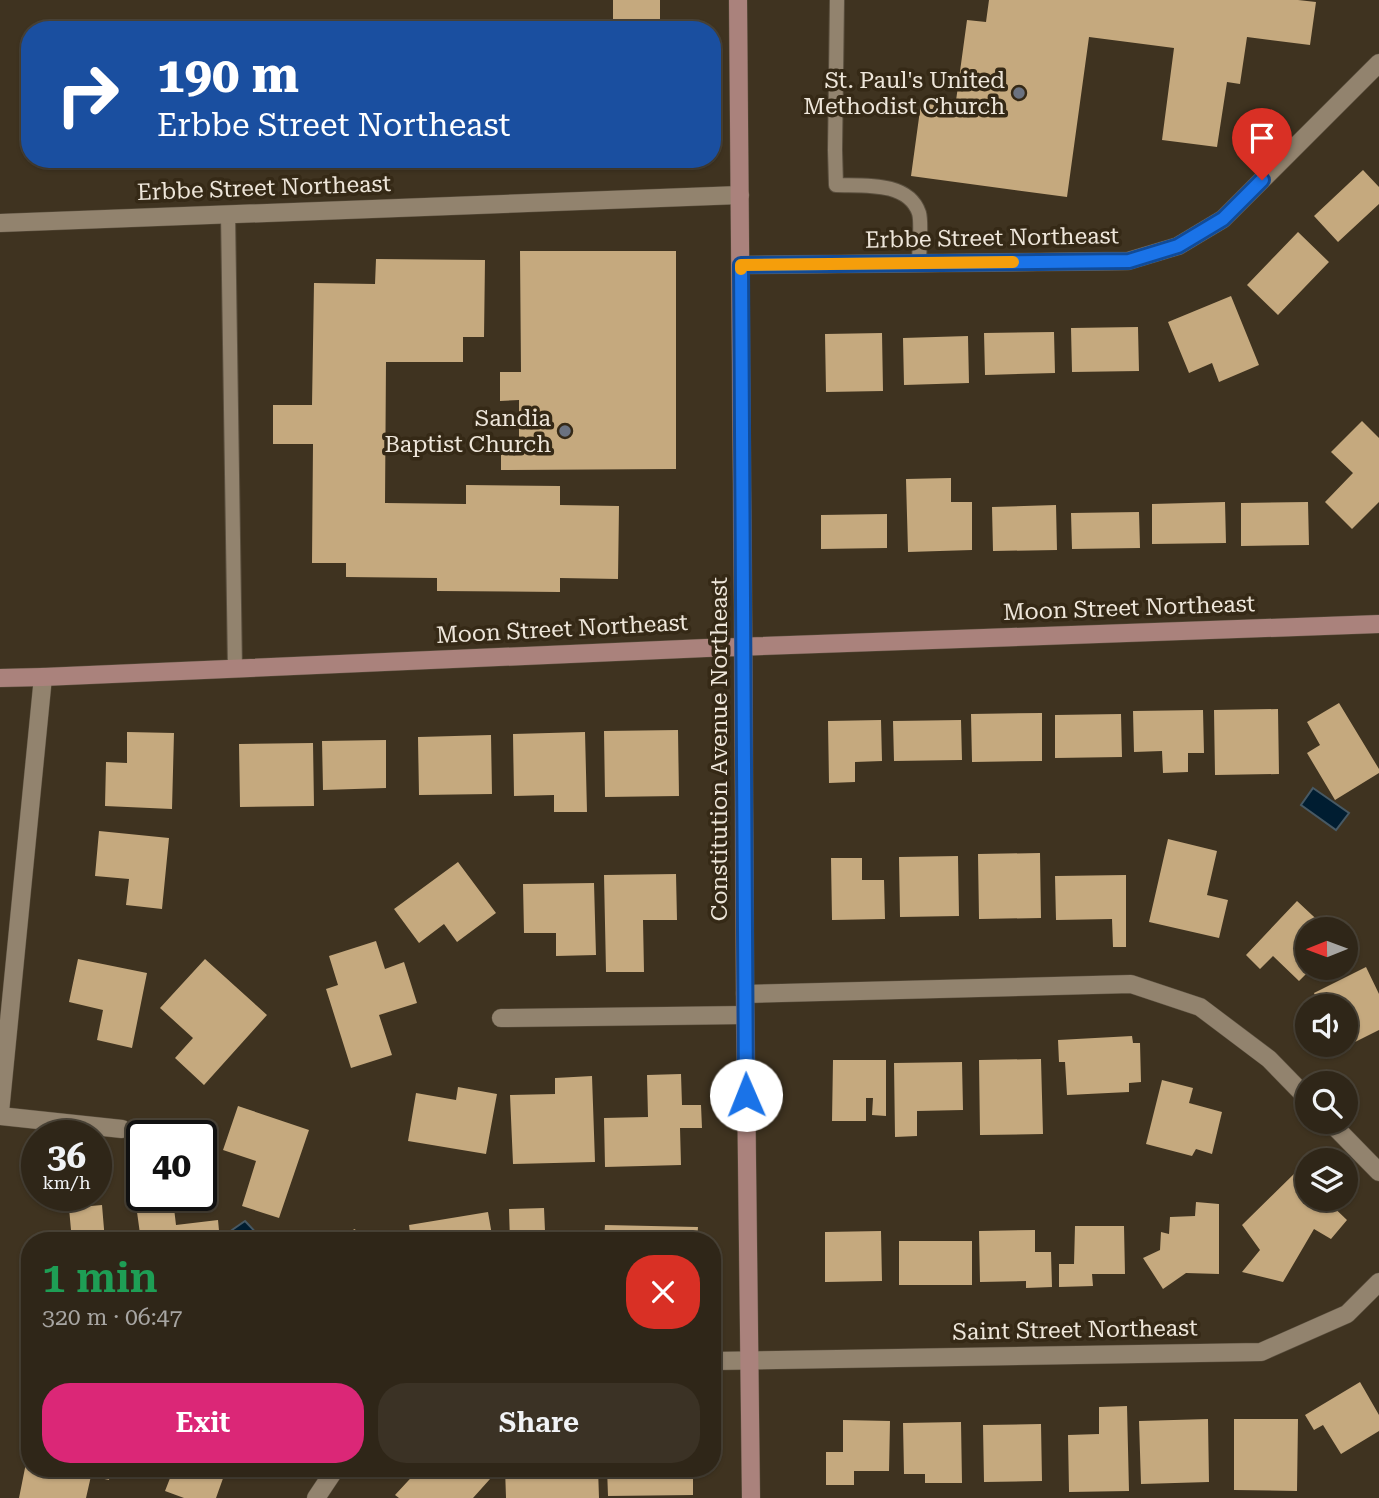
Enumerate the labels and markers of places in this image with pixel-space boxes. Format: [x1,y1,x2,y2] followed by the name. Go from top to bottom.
[803,67,1005,120] place label: St. Paul's United Methodist Church
[1011,85,1027,101] marker: St. Paul's United Methodist Church
[1232,108,1292,180] pin
[384,405,552,458] place label: Sandia Baptist Church
[557,423,573,439] marker: Sandia Baptist Church

